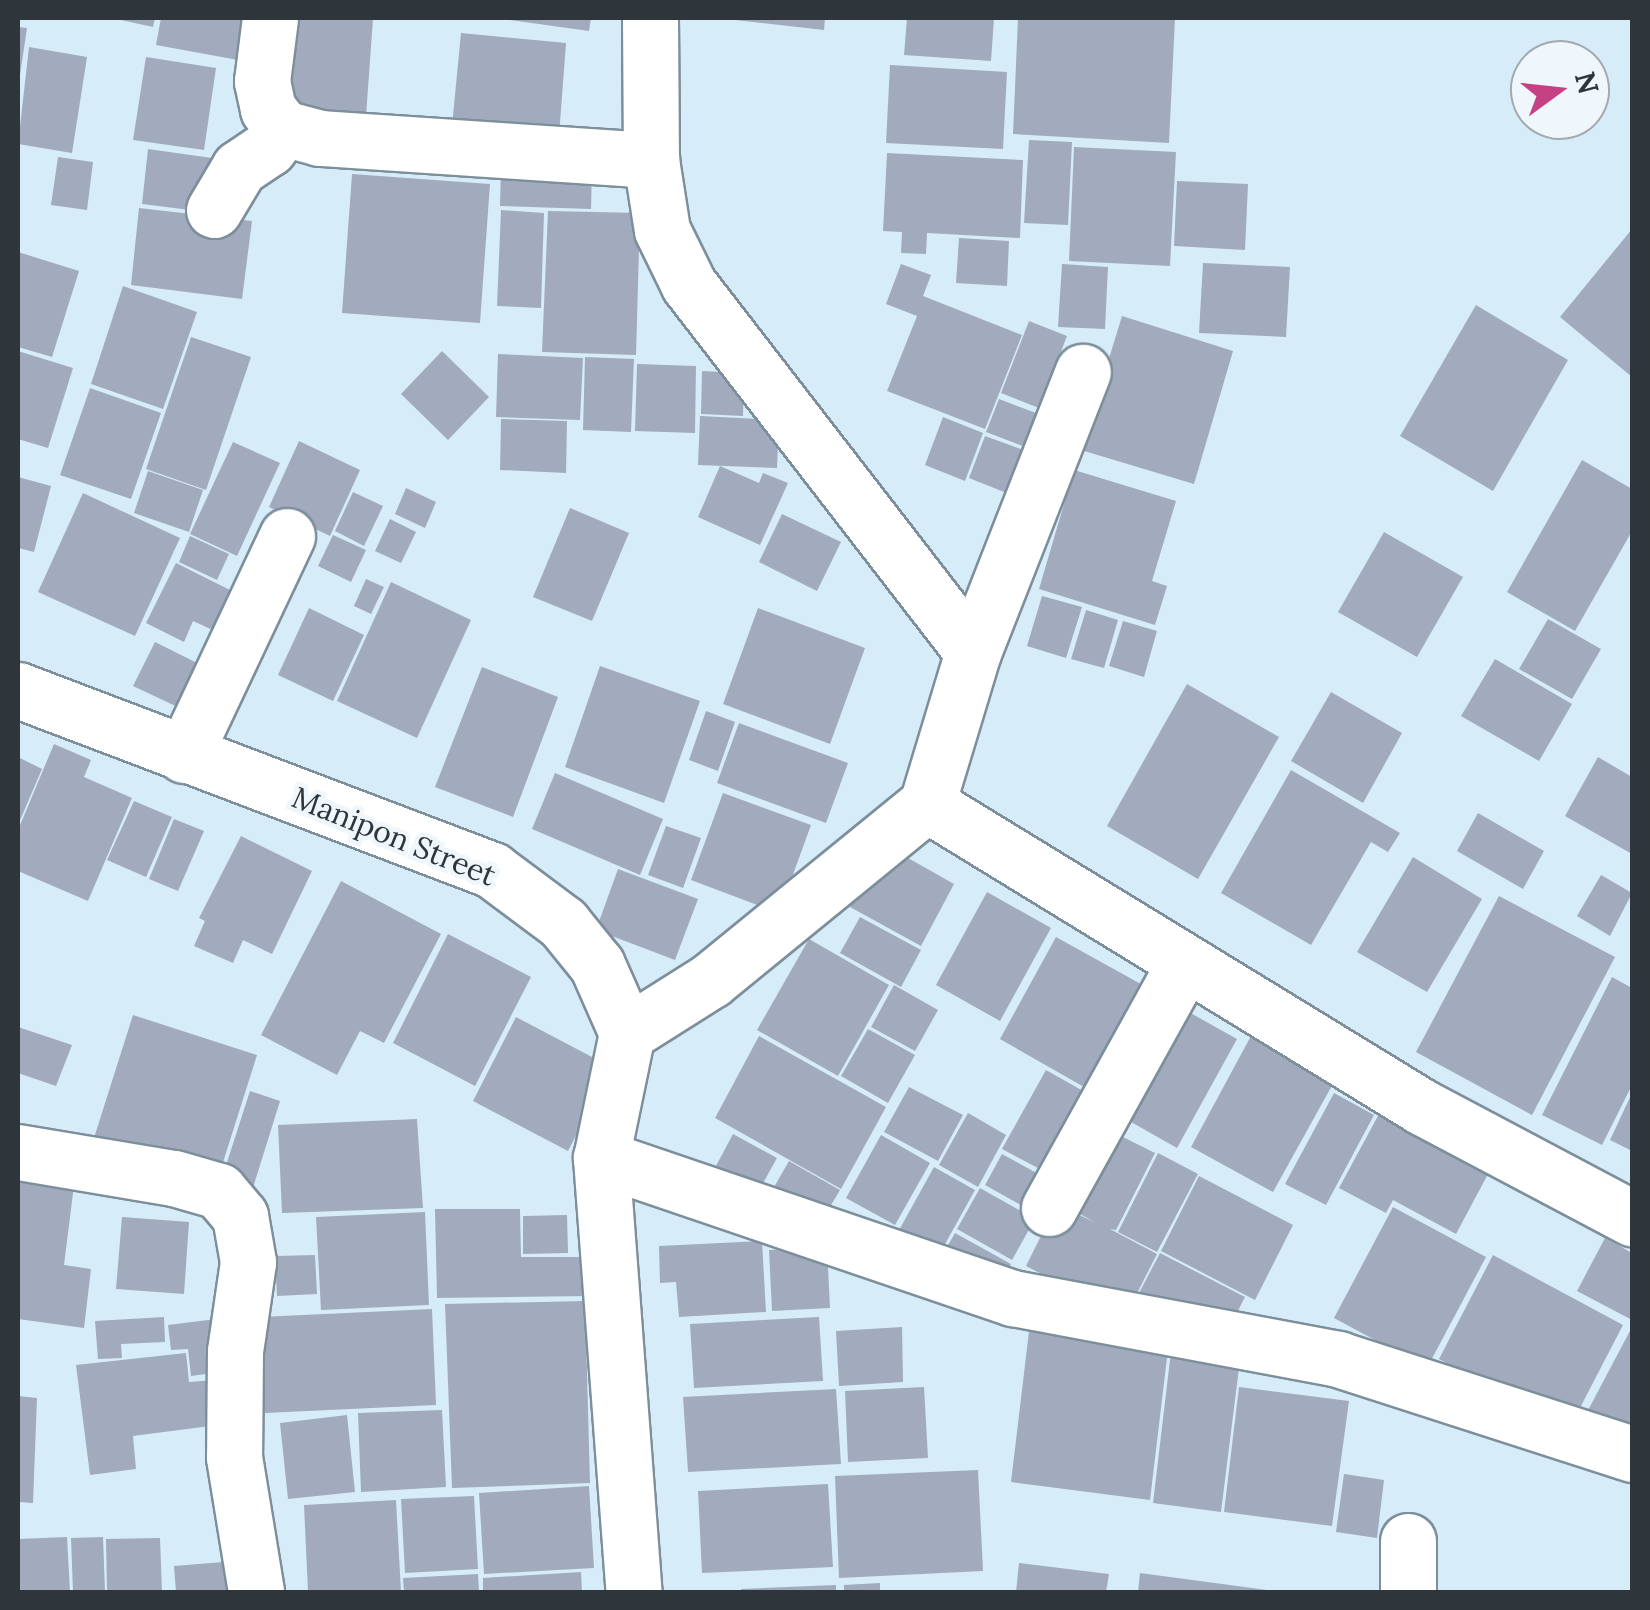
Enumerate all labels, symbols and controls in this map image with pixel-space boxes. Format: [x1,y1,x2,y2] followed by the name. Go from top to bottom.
[1510,40,1610,140] north arrow
[1567,68,1607,98] text: N
[287,779,501,893] street label: Manipon Street

